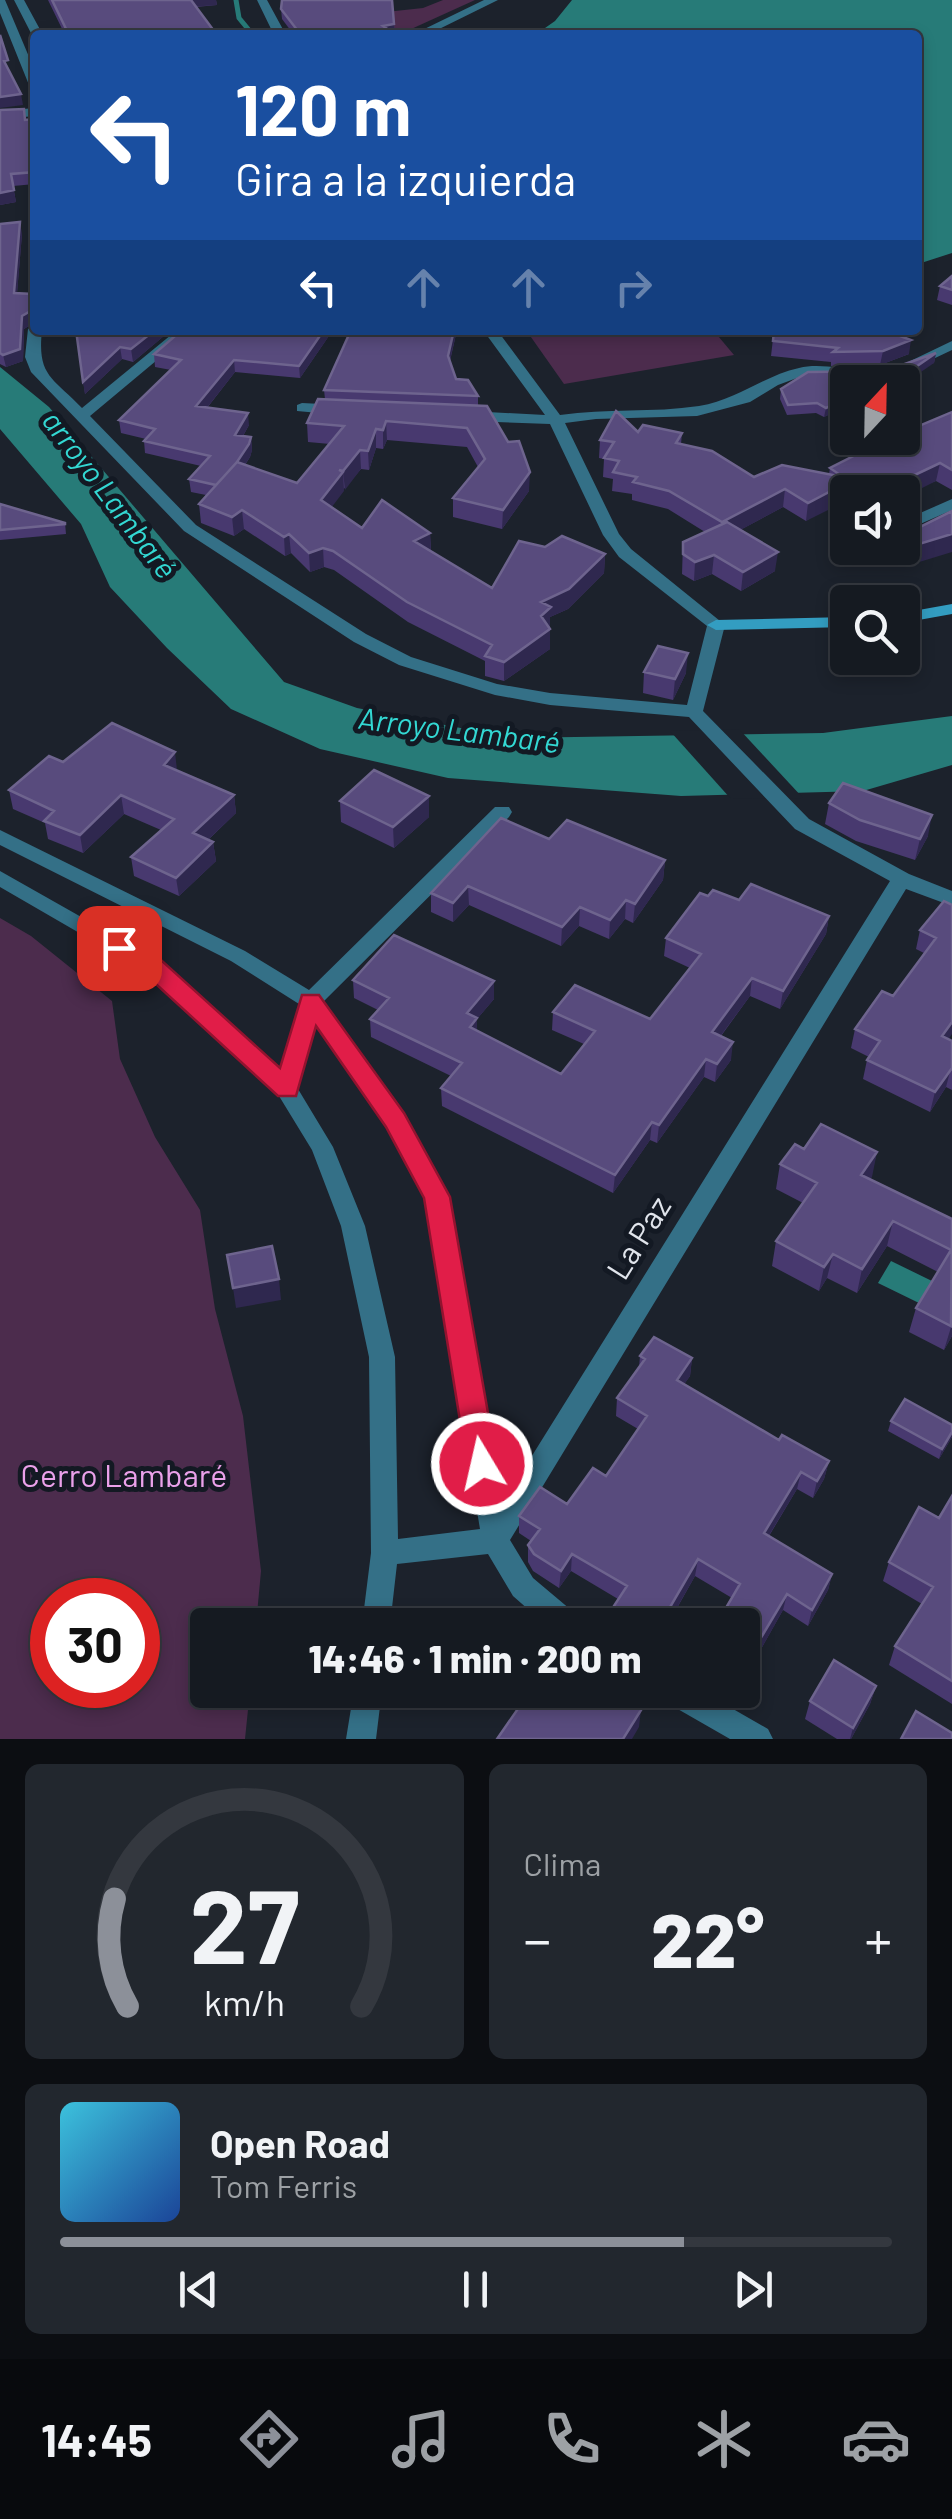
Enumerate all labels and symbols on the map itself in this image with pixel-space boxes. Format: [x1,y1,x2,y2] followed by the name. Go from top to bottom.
[830,365,920,455] north arrow
[36,403,185,585] water label: arroyo Lambaré
[356,699,562,759] water label: Arroyo Lambaré
[77,906,162,991] pin
[597,1189,677,1285] street label: La Paz
[430,1412,534,1516] position arrow
[21,1455,227,1493] park label: Cerro Lambaré
[30,1578,160,1708] speed limit sign: 30

